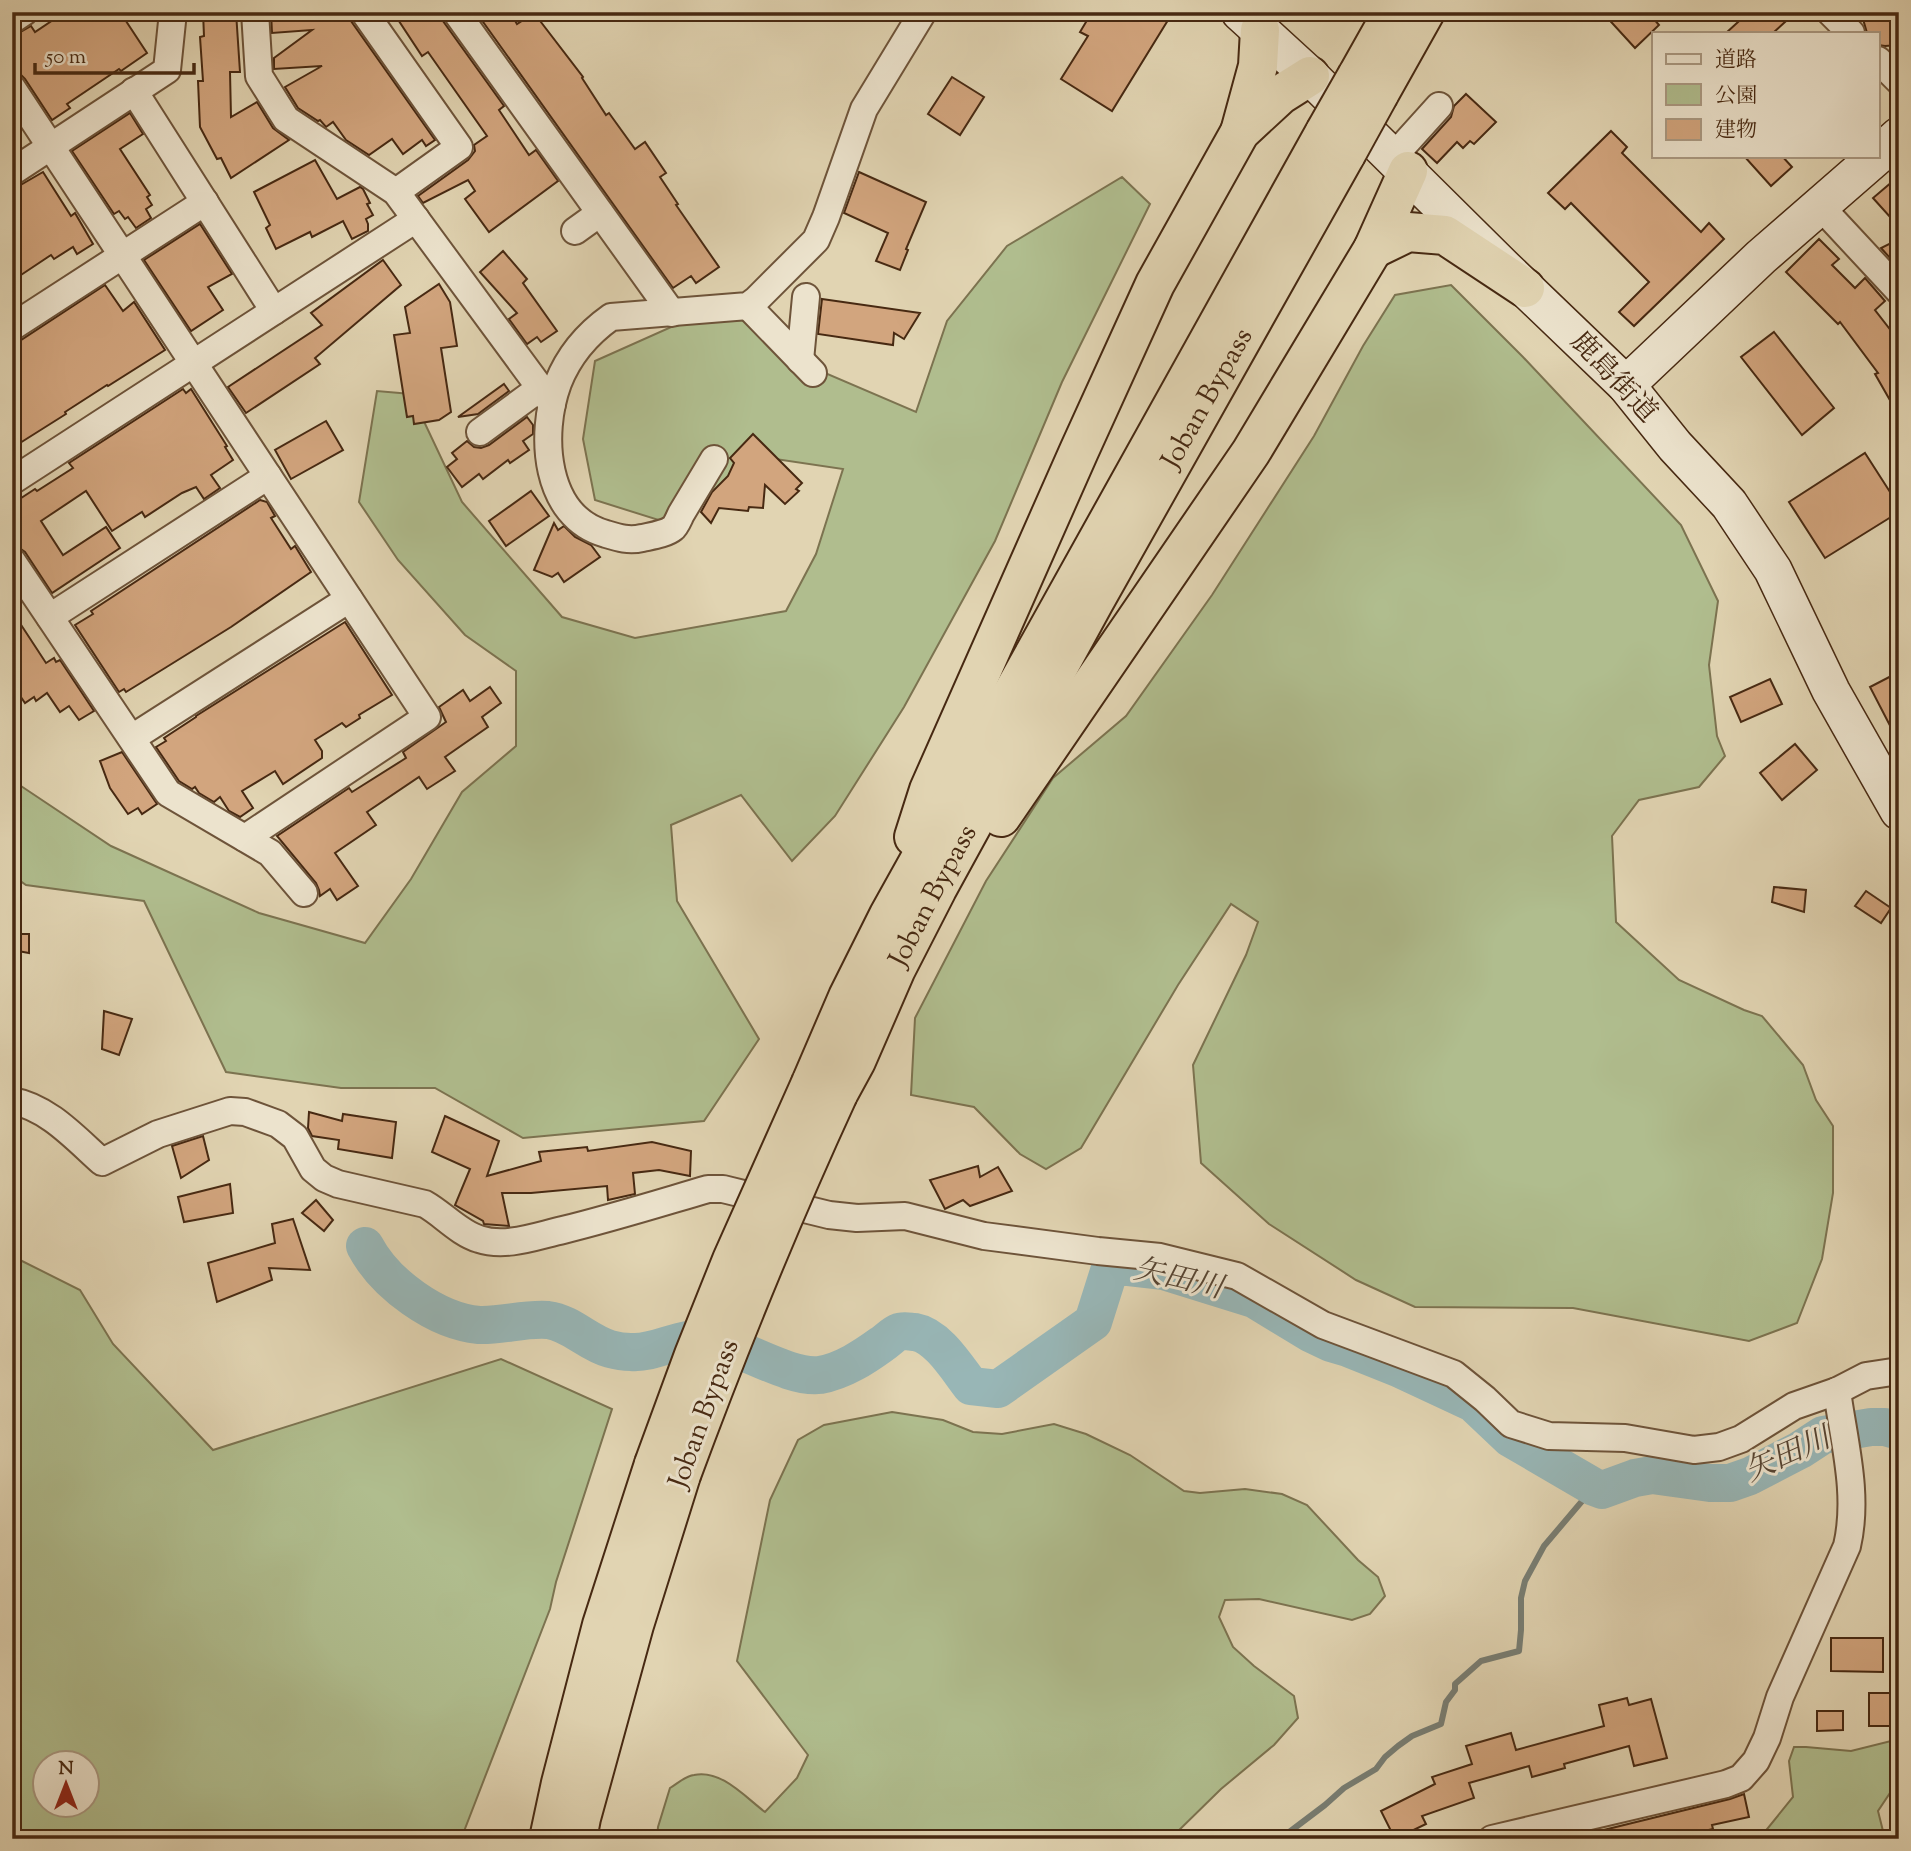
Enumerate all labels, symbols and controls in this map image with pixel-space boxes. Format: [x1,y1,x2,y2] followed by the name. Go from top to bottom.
[35,32,194,76] scale bar
[1652,32,1880,158] legend
[45,43,86,73] text: 50 m
[1715,46,1757,76] text: 道路
[1715,82,1757,112] text: 公園
[1715,116,1757,146] text: 建物
[1152,321,1264,478] street label: Joban Bypass
[1560,323,1666,433] street label: 鹿島街道
[879,818,988,976] street label: Joban Bypass
[1129,1249,1230,1312] water label: 矢田川
[659,1334,750,1496] street label: Joban Bypass
[1738,1417,1841,1494] water label: 矢田川
[32,1750,102,1820] north arrow
[58,1756,74,1783] text: N

